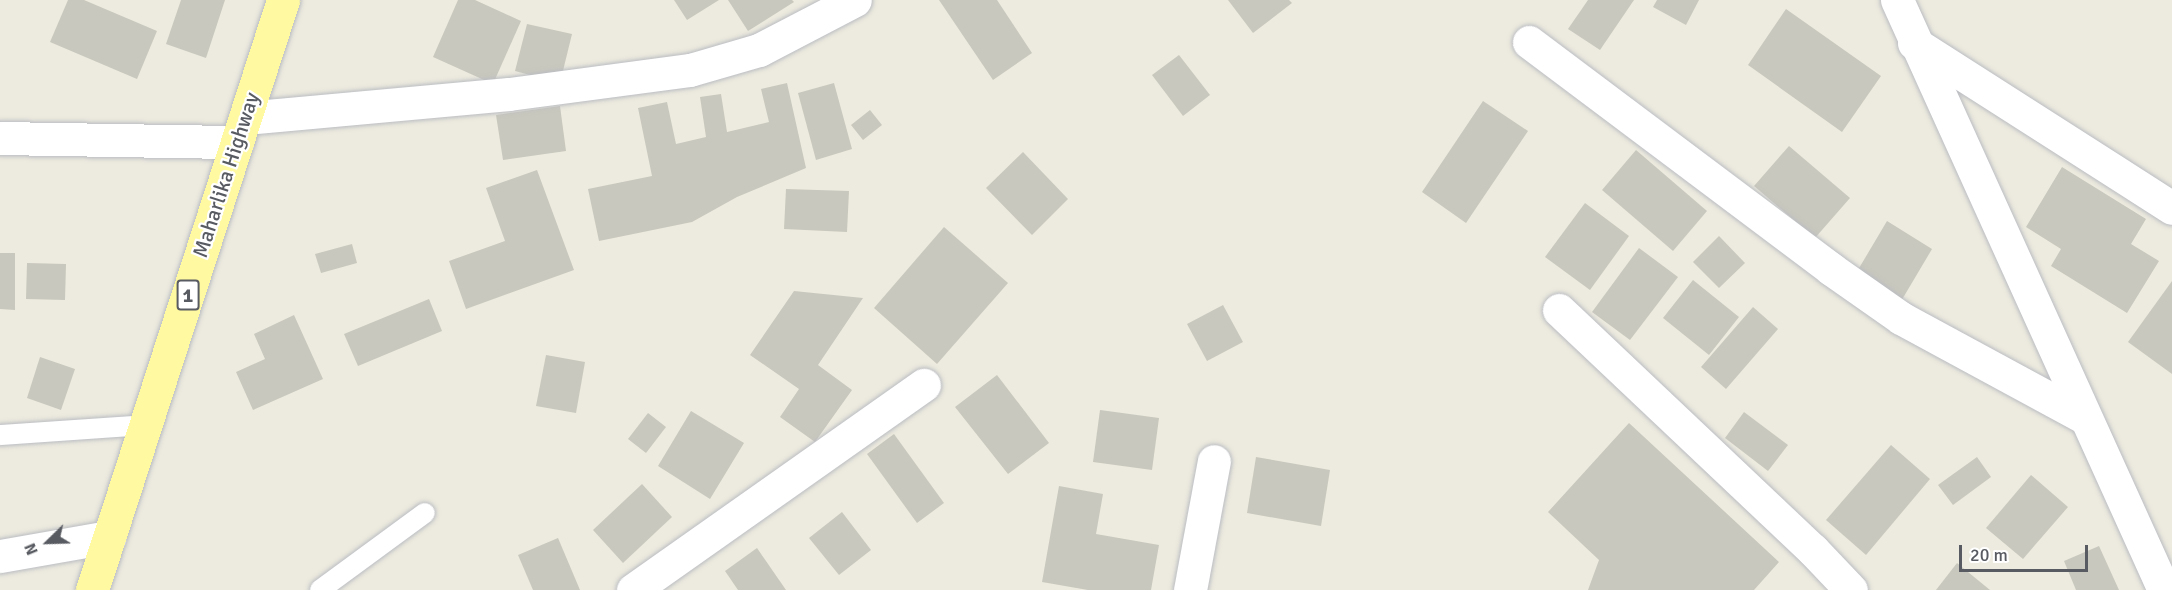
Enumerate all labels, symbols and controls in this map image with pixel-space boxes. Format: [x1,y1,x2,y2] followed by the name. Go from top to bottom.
[187,89,265,261] street label: Maharlika Highway
[176,278,200,312] road number: 1
[18,512,78,572] north arrow
[1962,533,2091,571] scale bar
[20,540,43,558] text: N
[1970,544,2008,566] text: 20 m

